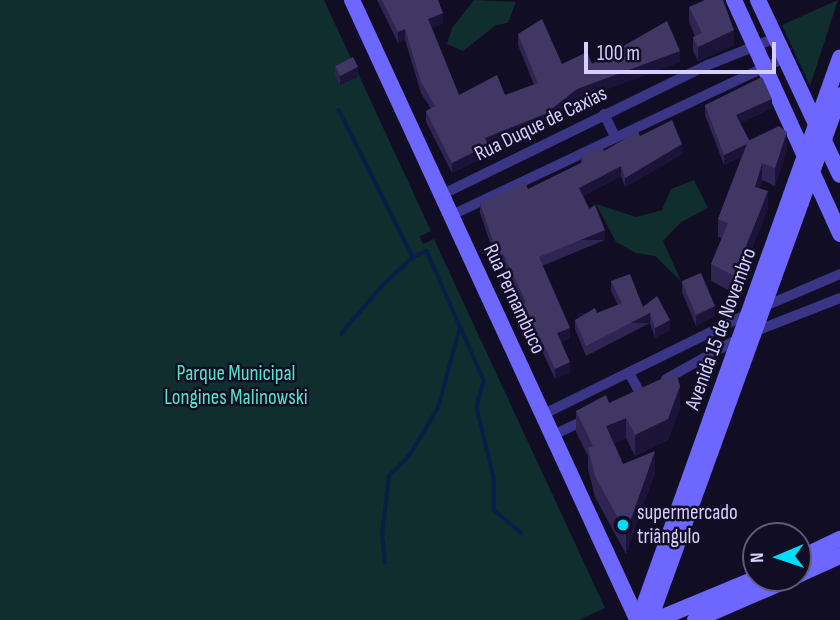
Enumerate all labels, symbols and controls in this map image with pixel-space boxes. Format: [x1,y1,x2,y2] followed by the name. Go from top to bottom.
[588,28,780,72] scale bar
[597,41,640,66] text: 100 m
[471,81,611,167] street label: Rua Duque de Caxias
[478,240,550,358] street label: Rua Pernambuco
[680,245,762,413] street label: Avenida 15 de Novembro
[164,361,308,411] park label: Parque Municipal Longines Malinowski
[637,500,738,550] place label: supermercado triângulo
[615,517,631,533] marker: supermercado triângulo
[742,522,812,592] north arrow
[746,552,769,563] text: N

